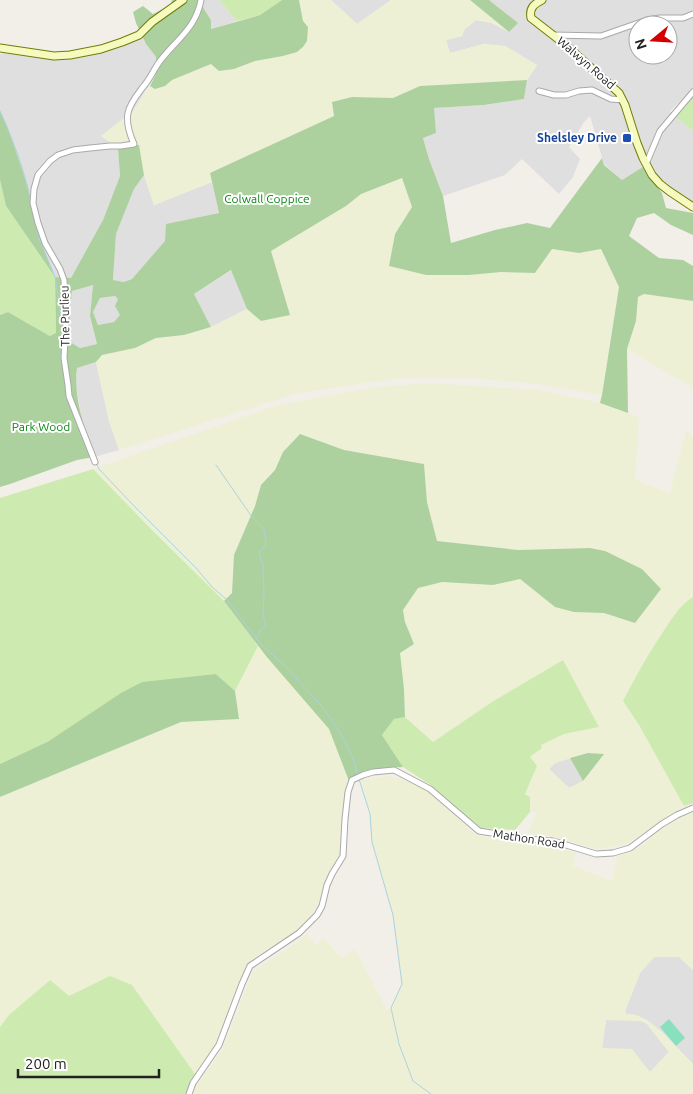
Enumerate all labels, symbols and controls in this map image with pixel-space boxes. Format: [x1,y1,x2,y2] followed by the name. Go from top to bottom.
[628,15,678,65] north arrow
[555,34,618,91] street label: Walwyn Road
[631,37,650,51] text: N
[537,131,617,144] place label: Shelsley Drive
[621,132,633,144] marker: Shelsley Drive
[224,192,310,205] park label: Colwall Coppice
[57,285,72,347] street label: The Purlieu
[12,420,70,433] park label: Park Wood
[492,826,566,851] street label: Mathon Road
[18,1046,159,1078] scale bar
[25,1055,67,1072] text: 200 m

